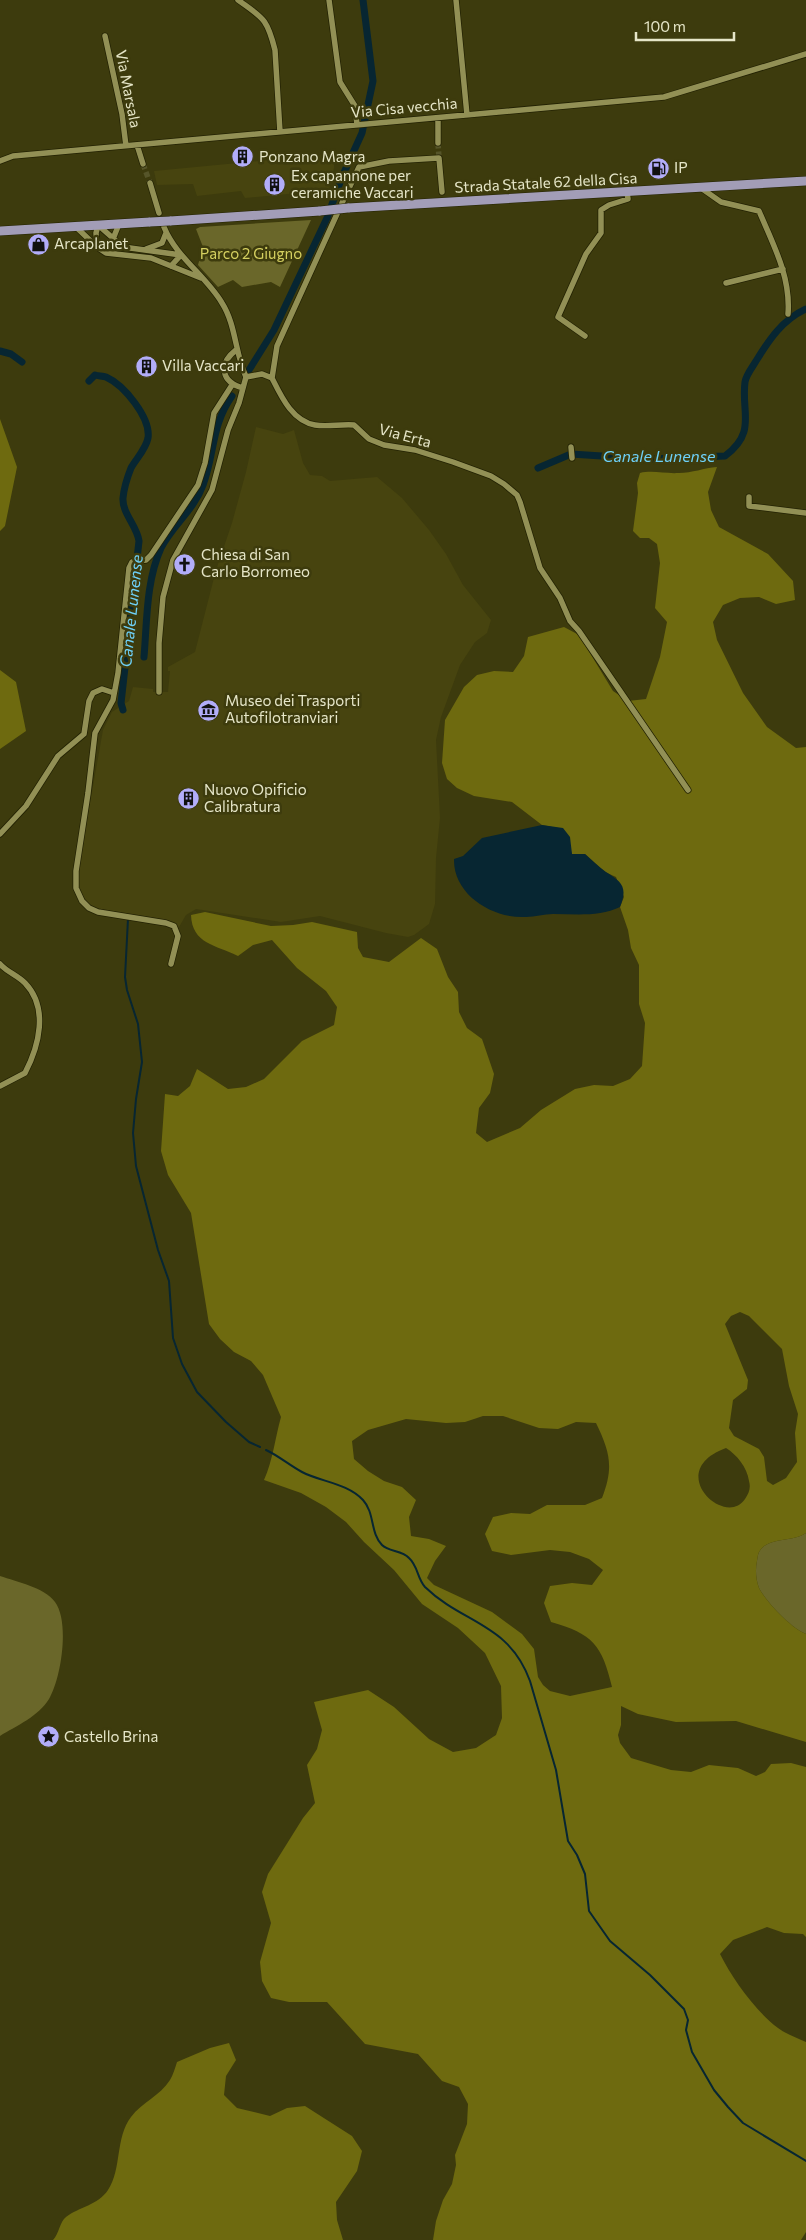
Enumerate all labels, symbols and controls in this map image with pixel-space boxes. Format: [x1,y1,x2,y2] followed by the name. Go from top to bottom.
[636,10,734,42] scale bar
[644,17,686,35] text: 100 m
[113,48,145,129] street label: Via Marsala
[350,93,458,121] street label: Via Cisa vecchia
[231,145,255,169] building icon: Ponzano Magra
[259,147,365,165] place label: Ponzano Magra
[646,156,670,180] fuel station icon: IP
[674,158,688,176] place label: IP
[291,166,414,201] place label: Ex capannone per ceramiche Vaccari
[454,168,638,196] street label: Strada Statale 62 della Cisa
[263,173,287,197] building icon: Ex capannone per ceramiche Vaccari
[26,232,50,256] shop icon: Arcaplanet
[54,234,128,252] place label: Arcaplanet
[200,244,302,262] park label: Parco 2 Giugno
[134,354,158,378] building icon: Villa Vaccari
[162,356,244,374] place label: Villa Vaccari
[377,419,434,451] street label: Via Erta
[602,446,716,465] water label: Canale Lunense
[201,545,310,580] place label: Chiesa di San Carlo Borromeo
[173,552,197,576] church icon: Chiesa di San Carlo Borromeo
[115,553,146,668] water label: Canale Lunense
[225,691,360,726] place label: Museo dei Trasporti Autofilotranviari
[197,698,221,722] museum icon: Museo dei Trasporti Autofilotranviari
[204,780,307,815] place label: Nuovo Opificio Calibratura
[176,787,200,811] building icon: Nuovo Opificio Calibratura
[36,1725,60,1749] place icon: Castello Brina
[64,1727,158,1745] place label: Castello Brina

